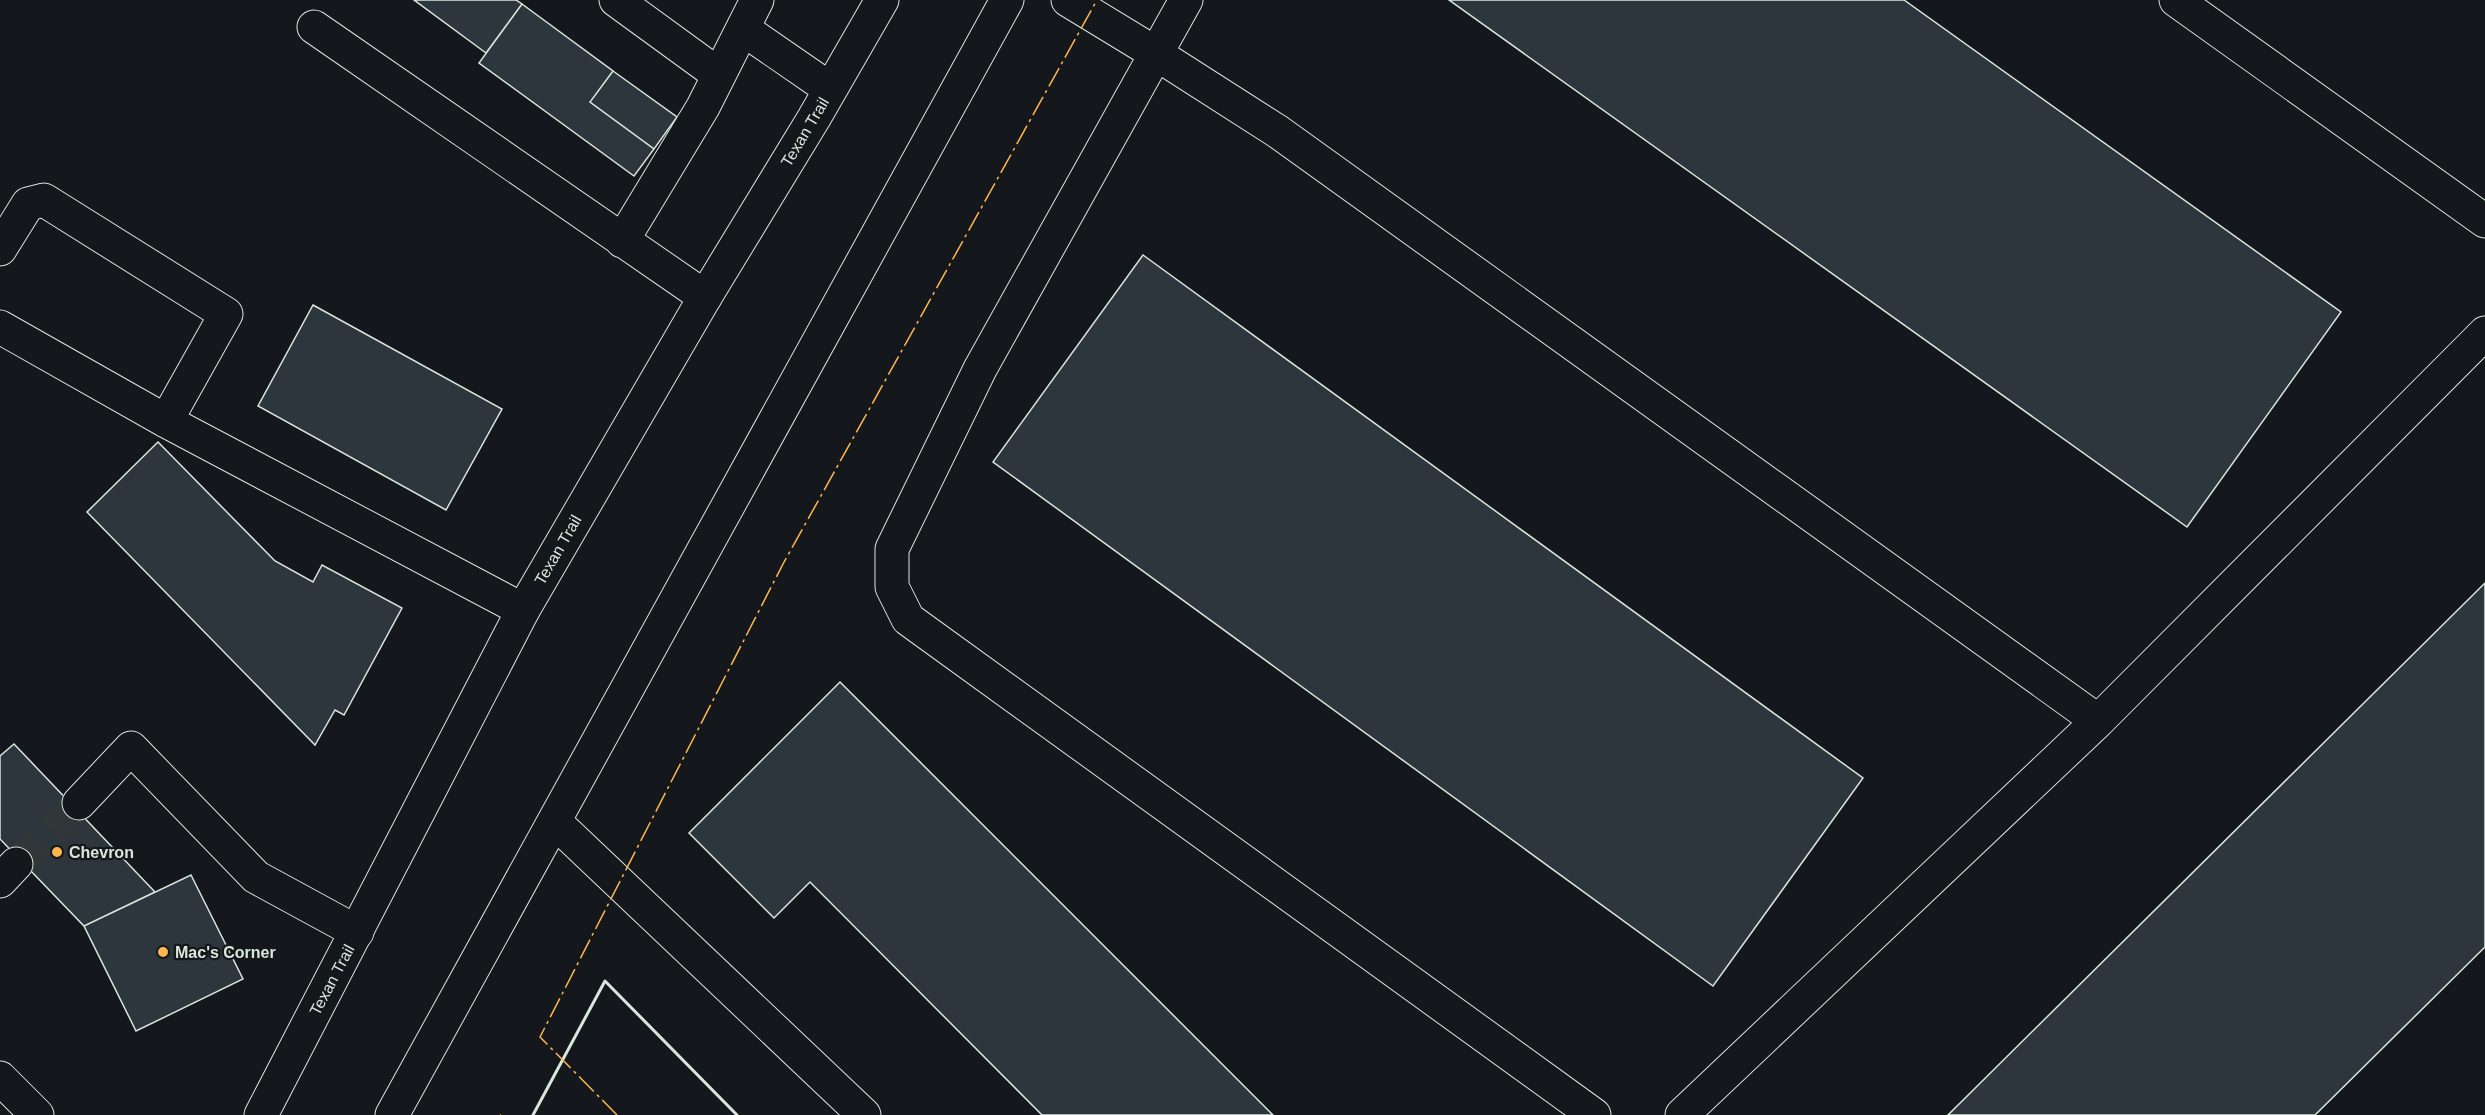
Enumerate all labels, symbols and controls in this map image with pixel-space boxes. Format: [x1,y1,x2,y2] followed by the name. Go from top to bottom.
[778,94,832,170] street label: Texan Trail
[531,512,585,588] street label: Texan Trail
[69,844,134,861] place label: Chevron
[50,845,64,859] marker: Chevron
[306,942,358,1018] street label: Texan Trail
[175,944,276,961] place label: Mac's Corner
[156,945,170,959] marker: Mac's Corner

